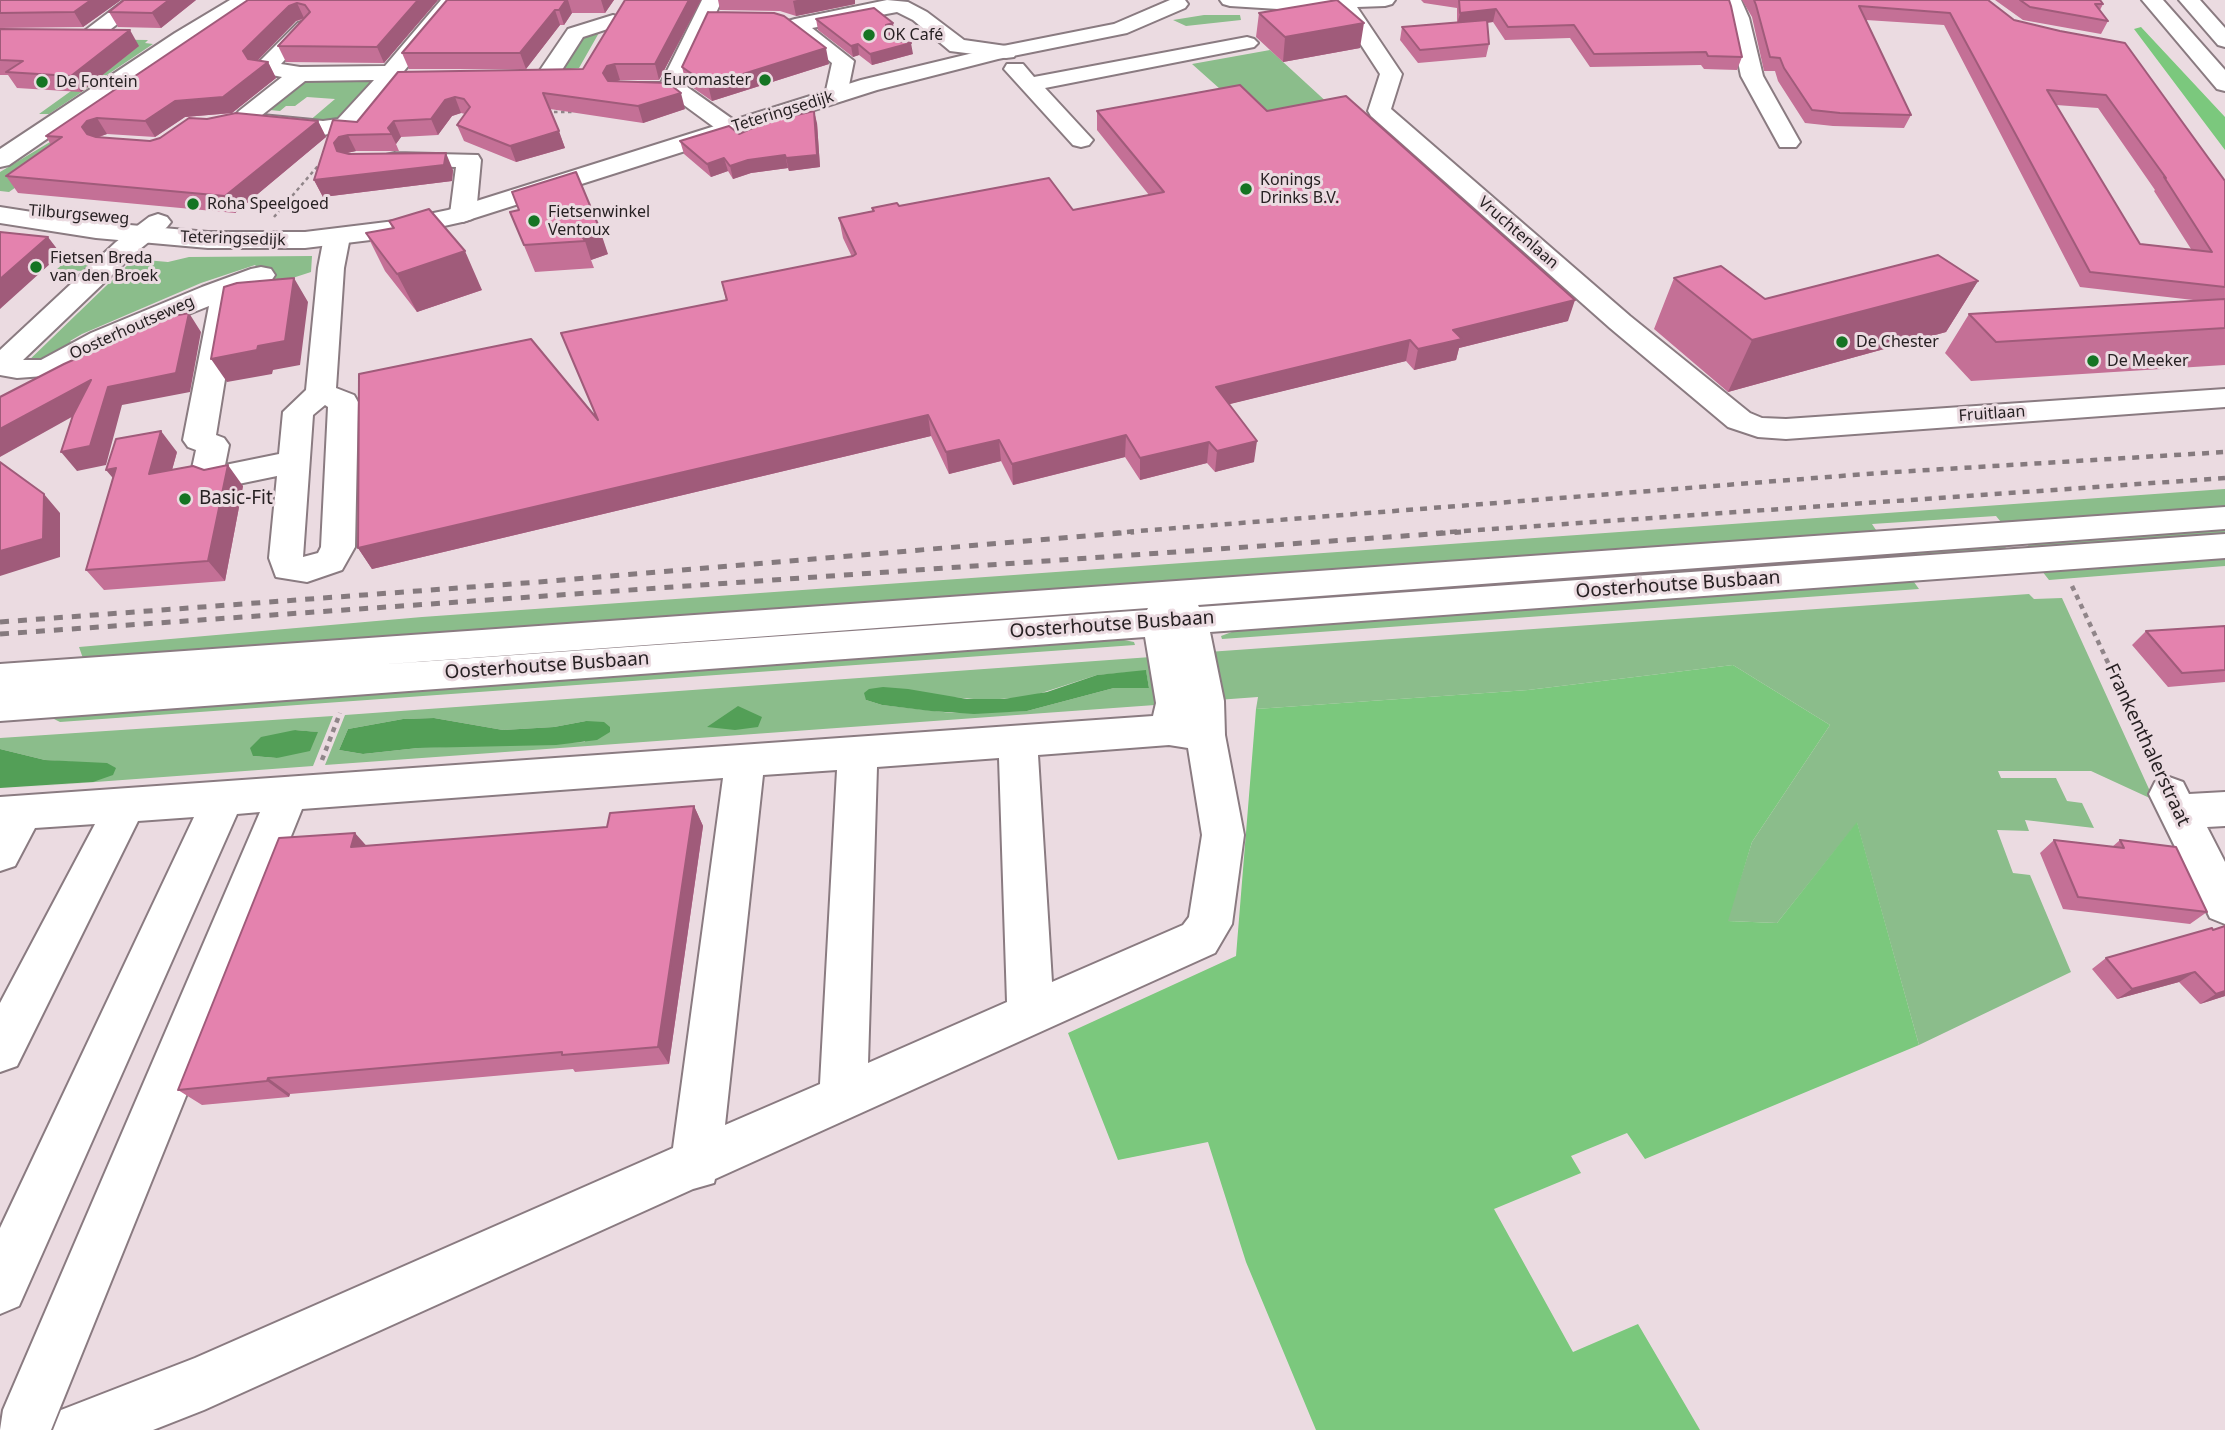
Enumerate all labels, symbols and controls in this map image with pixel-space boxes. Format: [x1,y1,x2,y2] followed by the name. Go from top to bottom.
[883,25,943,45] place label: OK Café
[861,27,877,43] marker: OK Café
[663,70,751,90] place label: Euromaster
[56,72,138,92] place label: De Fontein
[757,72,773,88] marker: Euromaster
[34,74,50,90] marker: De Fontein
[730,87,836,137] street label: Teteringsedijk
[1260,170,1339,208] place label: Konings Drinks B.V.
[1238,181,1254,197] marker: Konings Drinks B.V.
[1474,193,1562,273] street label: Vruchtenlaan
[207,194,329,214] place label: Roha Speelgoed
[185,196,201,212] marker: Roha Speelgoed
[28,201,130,229] street label: Tilburgseweg
[548,202,650,240] place label: Fietsenwinkel Ventoux
[526,213,542,229] marker: Fietsenwinkel Ventoux
[180,228,286,250] street label: Teteringsedijk
[50,248,158,286] place label: Fietsen Breda van den Broek
[28,259,44,275] marker: Fietsen Breda van den Broek
[67,292,197,364] street label: Oosterhoutseweg
[1856,332,1939,352] place label: De Chester
[1834,334,1850,350] marker: De Chester
[2107,351,2189,371] place label: De Meeker
[2085,353,2101,369] marker: De Meeker
[1958,402,2026,426] street label: Fruitlaan
[199,488,273,510] place label: Basic-Fit
[177,491,193,507] marker: Basic-Fit
[1575,566,1781,604] street label: Oosterhoutse Busbaan
[1009,606,1215,644] street label: Oosterhoutse Busbaan
[444,647,650,685] street label: Oosterhoutse Busbaan
[2099,660,2195,830] street label: Frankenthalerstraat

